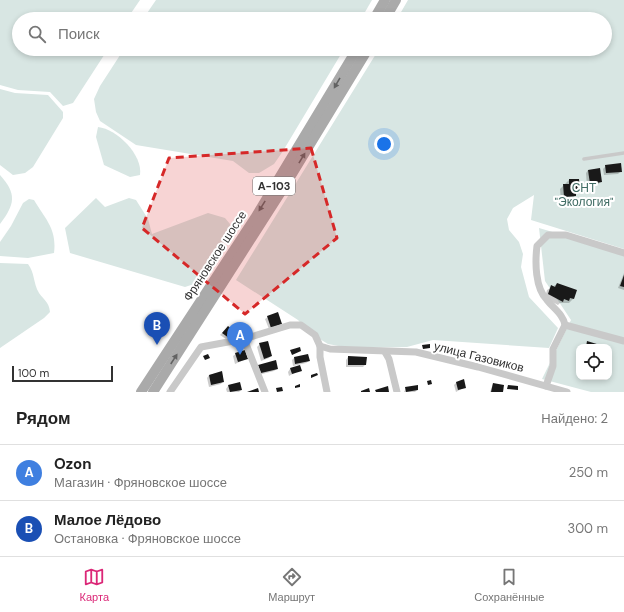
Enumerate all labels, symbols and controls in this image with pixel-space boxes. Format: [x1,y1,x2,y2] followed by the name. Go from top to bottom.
[12,12,612,56] search box
[26,23,48,45] icon: search
[58,24,100,44] text: Поиск
[333,77,340,89] one-way arrow
[374,134,394,154] your location
[298,153,306,163] one-way arrow
[253,177,295,195] road number: А-103
[555,180,614,210] park label: СНТ "Экология"
[258,201,266,211] one-way arrow
[180,208,250,304] street label: Фряновское шоссе
[144,312,170,345] pin: B
[227,322,253,355] pin: A
[432,338,526,376] street label: улица Газовиков
[576,344,612,380] map controls
[576,344,612,380] button: locate
[170,354,178,365] one-way arrow
[12,364,113,383] scale bar
[18,366,49,380] text: 100 m
[16,407,71,429] text: Рядом
[541,410,608,427] text: Найдено: 2
[54,454,92,474] text: Ozon
[24,464,34,481] text: A
[569,464,608,481] text: 250 m
[54,474,227,491] text: Магазин · Фряновское шоссе
[54,510,161,530] text: Малое Лёдово
[25,520,33,537] text: B
[567,520,608,537] text: 300 m
[54,530,241,547] text: Остановка · Фряновское шоссе
[80,566,109,604] tab: Карта
[268,566,315,604] tab: Маршрут
[474,566,544,604] tab: Сохранённые

